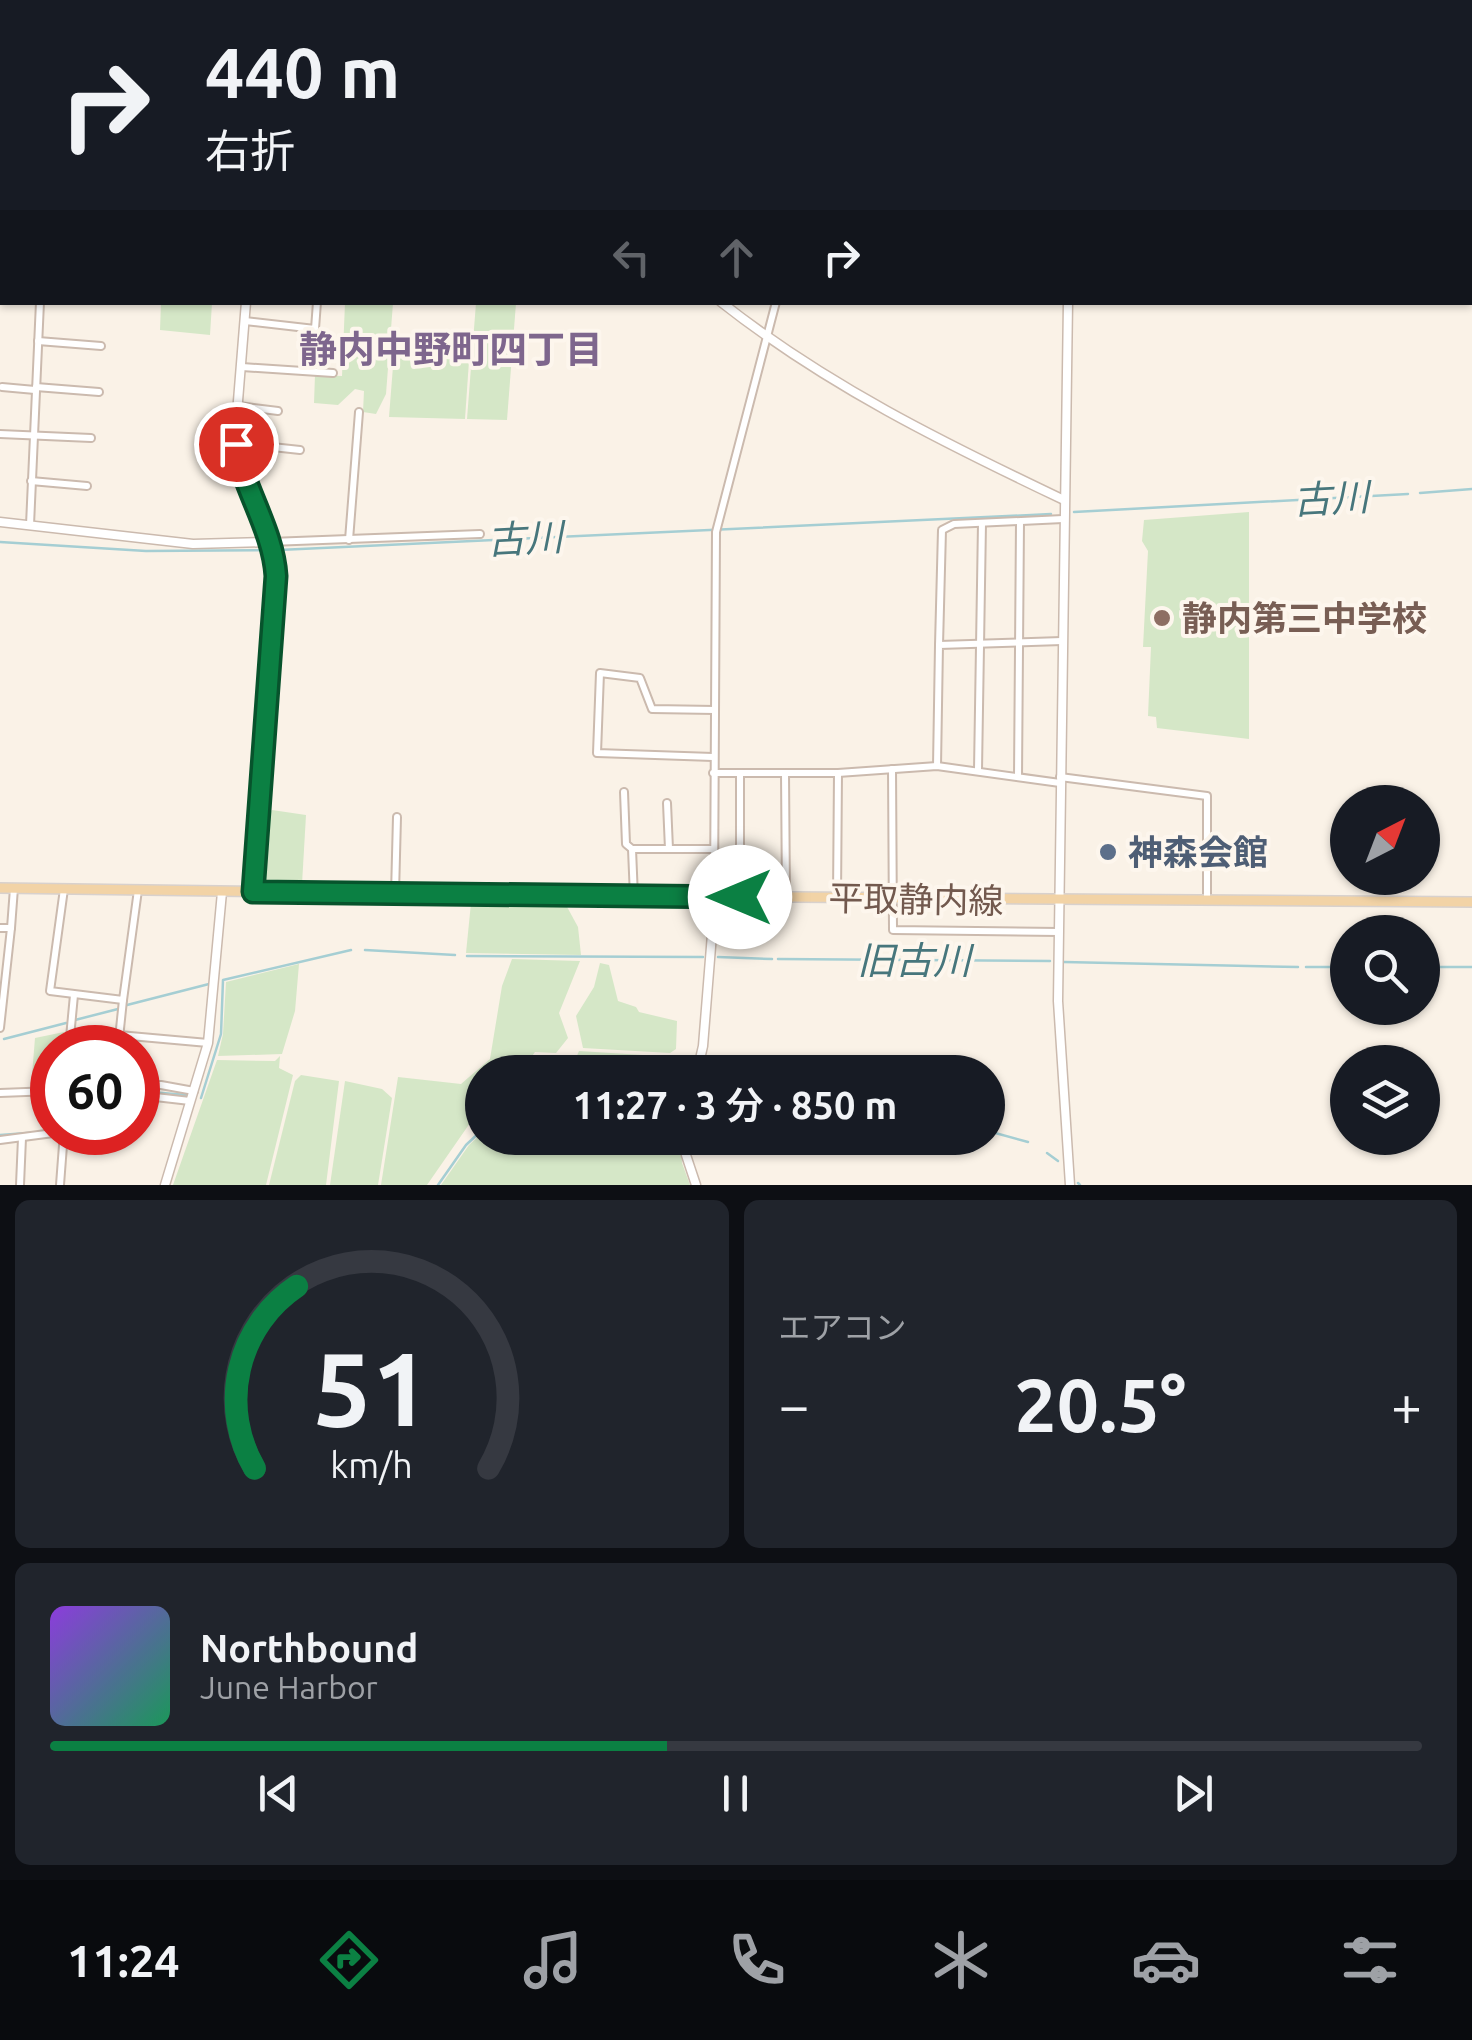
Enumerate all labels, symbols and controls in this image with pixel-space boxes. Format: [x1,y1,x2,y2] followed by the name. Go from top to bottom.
[205,33,400,111] text: 440 m
[40,40,170,170] icon: right
[205,125,295,176] text: 右折
[604,230,659,285] icon: left
[709,230,764,285] icon: ahead
[814,230,869,285] icon: right
[299,328,603,370] district label: 静内中野町四丁目
[194,402,279,487] pin
[209,417,264,472] icon: arrive
[1292,475,1374,521] water label: 古川
[486,515,568,561] water label: 古川
[1182,598,1427,638] place label: 静内第三中学校
[1151,607,1173,629] marker: 静内第三中学校
[1330,785,1440,895] north arrow
[1330,785,1440,1155] map controls
[1128,832,1268,872] place label: 神森会館
[1097,841,1119,863] marker: 神森会館
[688,845,792,949] position arrow
[828,877,1004,921] street label: 平取静内線
[1330,915,1440,1025] button: search
[857,939,975,981] water label: 旧古川
[30,1025,160,1155] speed limit sign: 60
[1330,1045,1440,1155] button: layers
[573,1084,897,1126] text: 11:27 · 3 分 · 850 m
[779,1309,907,1345] text: エアコン
[313,1329,430,1446] text: 51
[1014,1362,1186,1446] text: 20.5°
[779,1374,810,1435] text: −
[1391,1374,1422,1435] text: +
[330,1445,413,1485] text: km/h
[200,1627,418,1669] text: Northbound
[200,1669,378,1705] text: June Harbor
[251,1766,306,1821] icon: previous
[708,1766,763,1821] icon: pause
[1166,1766,1221,1821] icon: next
[314,1925,384,1995] icon: directions
[518,1925,588,1995] icon: music
[722,1925,792,1995] icon: phone
[926,1925,996,1995] icon: climate
[1131,1925,1201,1995] icon: car
[1335,1925,1405,1995] icon: filters
[67,1935,180,1986] text: 11:24

